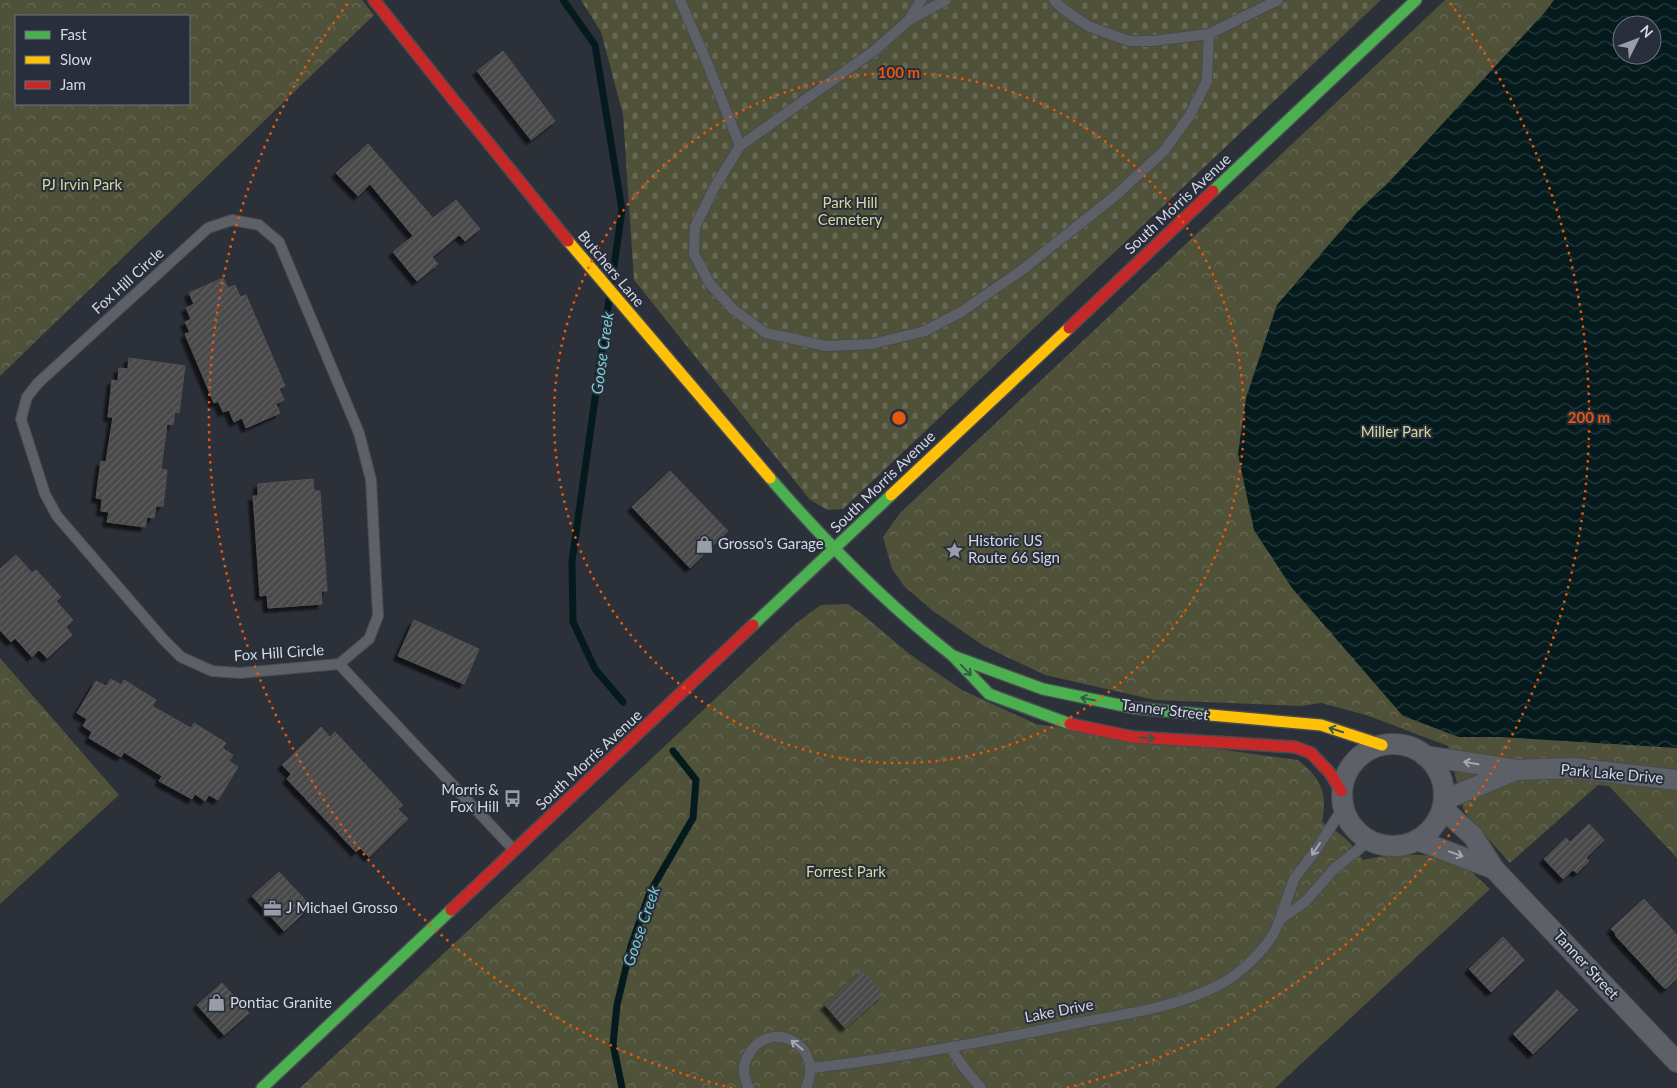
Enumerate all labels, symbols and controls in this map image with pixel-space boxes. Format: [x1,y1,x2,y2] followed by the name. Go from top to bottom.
[15,15,190,105] legend
[1612,15,1662,65] north arrow
[1637,21,1657,41] text: N
[60,25,87,43] text: Fast
[60,50,92,68] text: Slow
[878,63,920,81] text: 100 m
[60,75,86,93] text: Jam
[1120,149,1234,257] street label: South Morris Avenue
[42,175,123,193] park label: PJ Irvin Park
[818,193,882,228] park label: Park Hill Cemetery
[575,227,649,310] street label: Butchers Lane
[88,243,167,317] street label: Fox Hill Circle
[586,310,617,395] water label: Goose Creek
[1568,408,1610,426] text: 200 m
[890,409,908,427] centre of rings
[1361,422,1432,440] park label: Miller Park
[826,427,939,536] street label: South Morris Avenue
[968,531,1060,566] place label: Historic US Route 66 Sign
[694,534,714,554] shop icon: Grosso's Garage
[718,534,824,552] place label: Grosso's Garage
[944,540,964,560] place icon: Historic US Route 66 Sign
[233,640,325,664] street label: Fox Hill Circle
[960,664,972,676] one-way arrow
[1081,694,1097,703] one-way arrow
[1120,695,1210,723] street label: Tanner Street
[531,705,645,813] street label: South Morris Avenue
[1328,724,1344,734] one-way arrow
[1138,734,1154,743] one-way arrow
[1464,757,1480,767] one-way arrow
[1560,760,1664,786] street label: Park Lake Drive
[441,780,499,815] place label: Morris & Fox Hill
[503,789,523,809] bus stop icon: Morris & Fox Hill
[1311,841,1321,855] one-way arrow
[1448,850,1463,859] one-way arrow
[806,862,886,880] park label: Forrest Park
[618,883,663,968] water label: Goose Creek
[262,898,282,918] office icon: J Michael Grosso
[286,898,398,916] place label: J Michael Grosso
[1550,926,1624,1003] street label: Tanner Street
[206,993,226,1013] shop icon: Pontiac Granite
[230,993,332,1011] place label: Pontiac Granite
[1023,995,1095,1026] street label: Lake Drive
[791,1040,804,1051] one-way arrow

